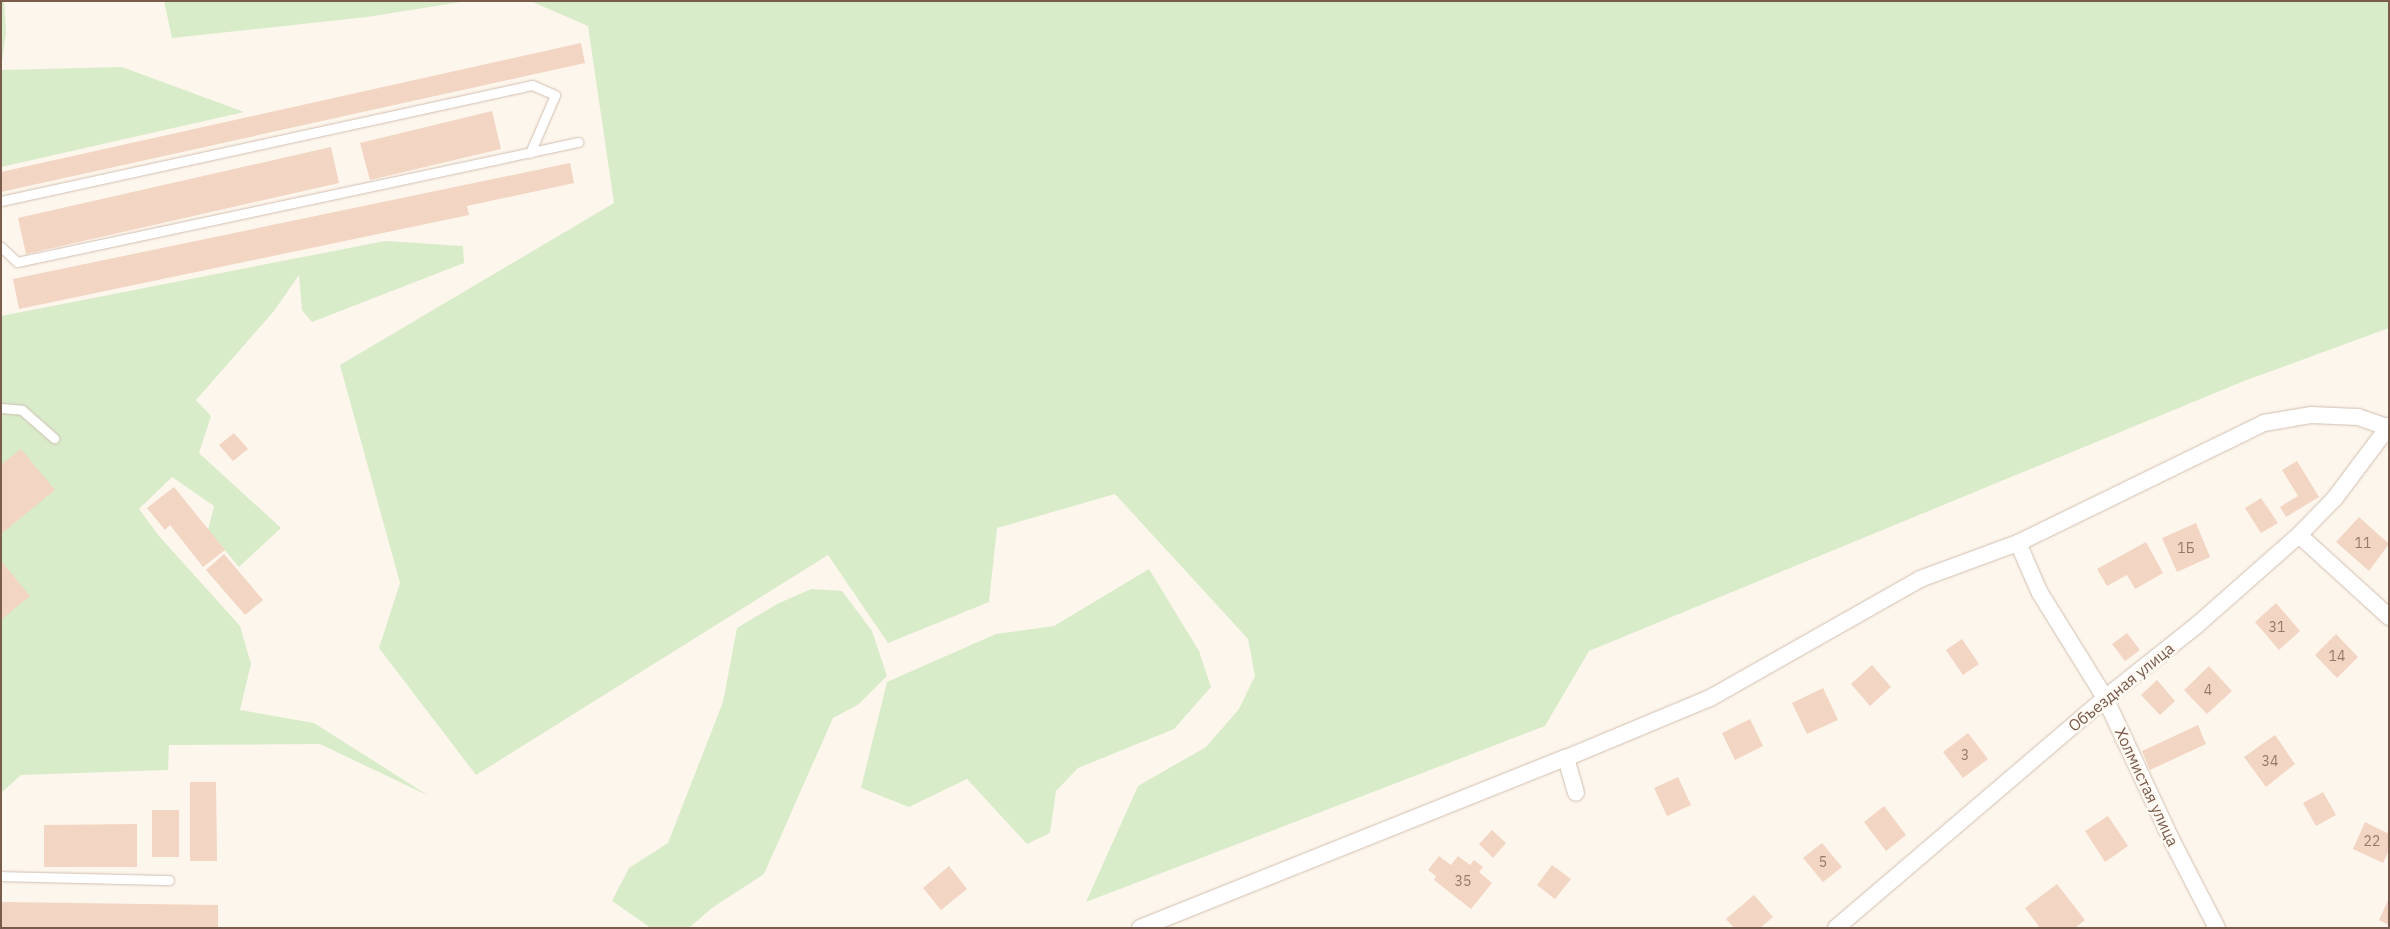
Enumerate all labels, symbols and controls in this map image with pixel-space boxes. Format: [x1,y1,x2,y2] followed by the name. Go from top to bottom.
[2355,535,2371,551] house number: 11
[2177,540,2195,556] house number: 1Б
[2269,619,2285,635] house number: 31
[2064,638,2178,736] street label: Объездная улица
[2329,648,2345,664] house number: 14
[2204,682,2212,698] house number: 4
[2111,725,2183,849] street label: Холмистая улица
[1961,747,1969,763] house number: 3
[2262,753,2278,769] house number: 34
[2364,833,2380,849] house number: 22
[1819,854,1827,870] house number: 5
[1455,873,1471,889] house number: 35

